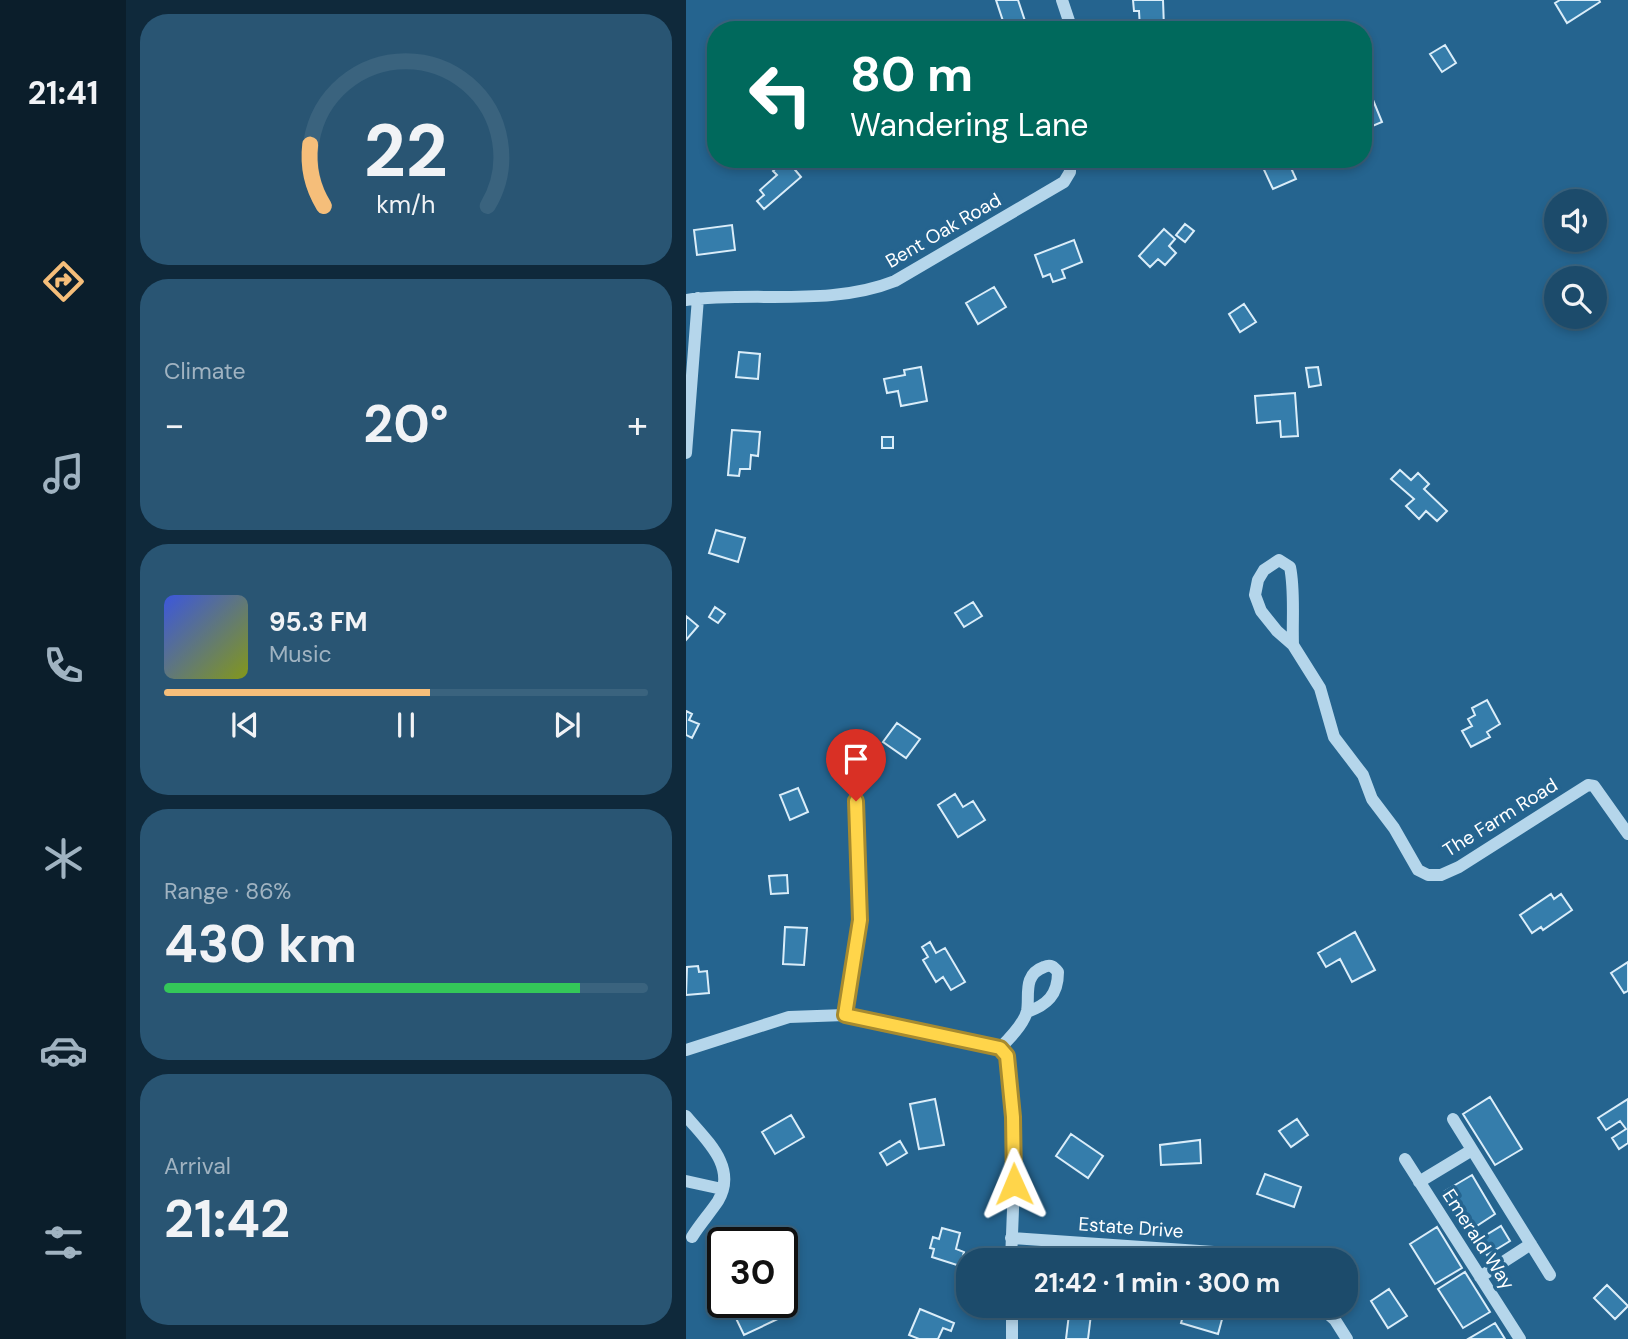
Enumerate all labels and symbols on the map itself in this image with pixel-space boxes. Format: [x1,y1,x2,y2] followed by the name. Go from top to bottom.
[881,187,1006,274] street label: Bent Oak Road
[826,729,886,801] pin
[1438,772,1562,863] street label: The Farm Road
[977,1147,1051,1221] position arrow
[1437,1184,1521,1295] street label: Emerald Way
[1078,1211,1184,1244] street label: Estate Drive
[707,1227,798,1318] speed limit sign: 30

